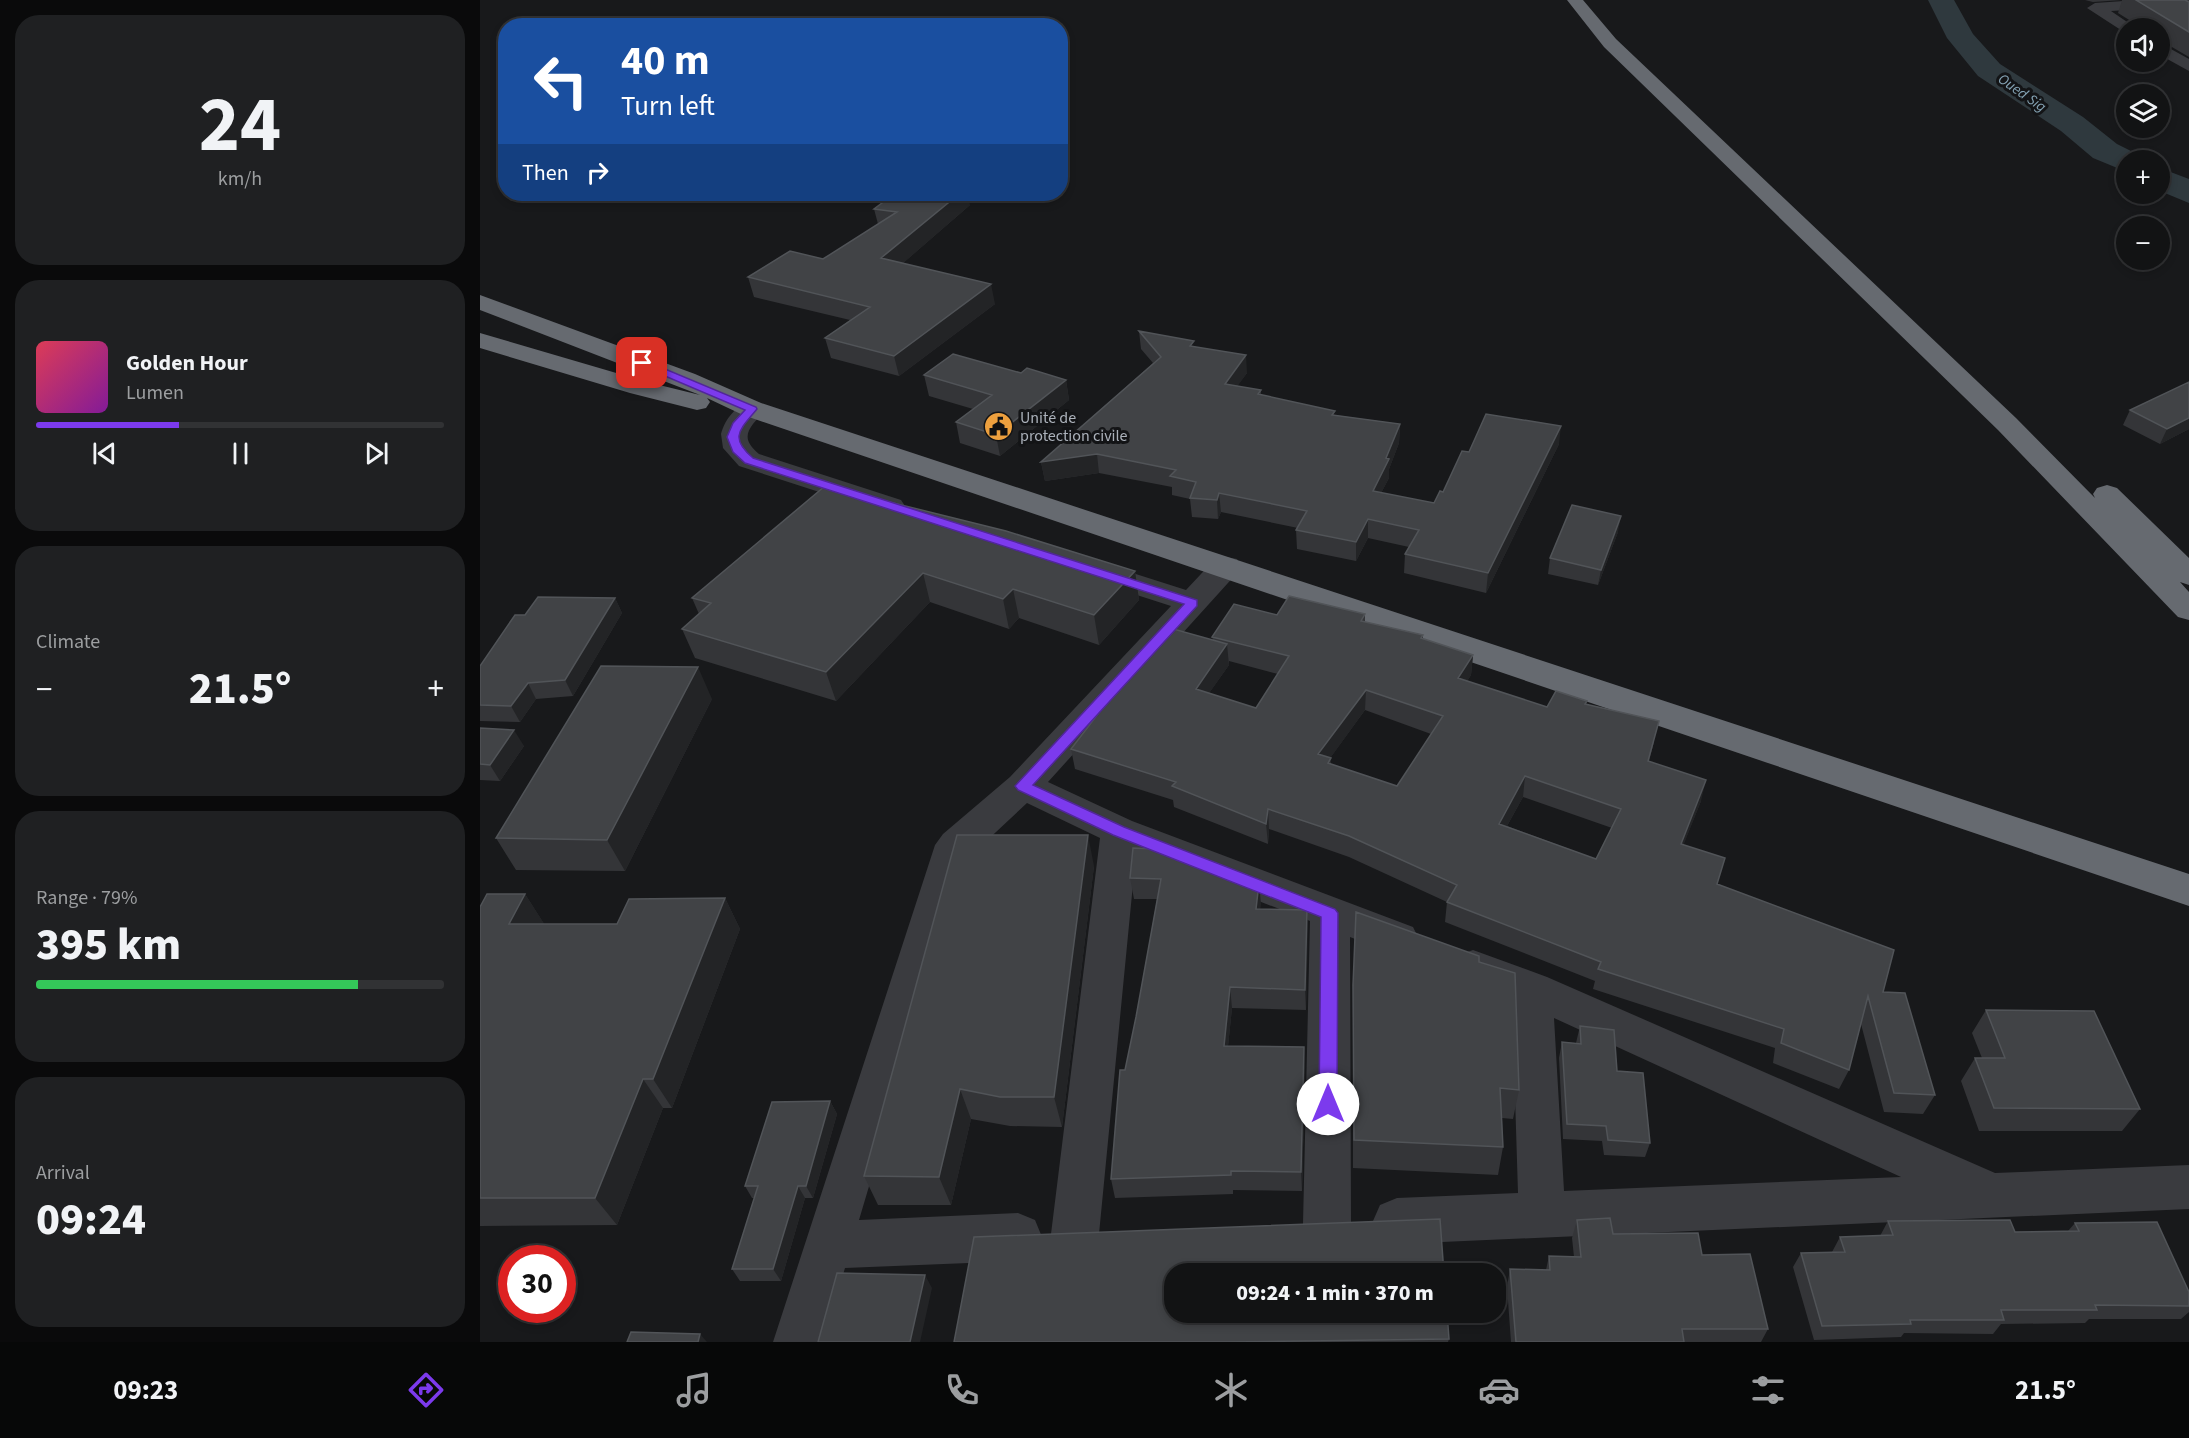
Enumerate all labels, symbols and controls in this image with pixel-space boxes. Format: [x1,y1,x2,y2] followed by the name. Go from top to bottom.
[2116,18,2170,270] map controls
[2116,18,2170,72] button: sound
[621,31,710,91] text: 40 m
[522,42,600,120] icon: left
[1994,69,2050,117] water label: Oued Sig
[199,70,281,181] text: 24
[2116,84,2170,138] button: layers
[621,87,715,126] text: Turn left
[2116,150,2170,204] button: +
[581,156,614,189] icon: right
[522,157,569,189] text: Then
[218,165,262,193] text: km/h
[2116,216,2170,270] button: −
[616,337,667,388] pin
[625,346,658,379] icon: arrive
[126,347,248,379] text: Golden Hour
[126,379,184,407] text: Lumen
[1020,407,1128,447] place label: Unité de protection civile
[983,411,1015,443] public building icon: Unité de protection civile
[88,437,121,470] icon: previous
[224,437,257,470] icon: pause
[360,437,393,470] icon: next
[36,628,100,656] text: Climate
[189,657,291,721] text: 21.5°
[36,666,52,713] text: −
[428,666,444,713] text: +
[36,884,137,912] text: Range · 79%
[36,913,181,977] text: 395 km
[1296,1072,1360,1136] position arrow
[36,1159,90,1187] text: Arrival
[36,1188,146,1252] text: 09:24
[498,1245,576,1323] speed limit sign: 30
[1236,1277,1434,1309] text: 09:24 · 1 min · 370 m
[405,1369,447,1411] icon: directions
[673,1369,715,1411] icon: music
[941,1369,983,1411] icon: phone
[1210,1369,1252,1411] icon: climate
[1478,1369,1520,1411] icon: car
[1747,1369,1789,1411] icon: filters
[113,1371,178,1410] text: 09:23
[2015,1371,2076,1410] text: 21.5°

